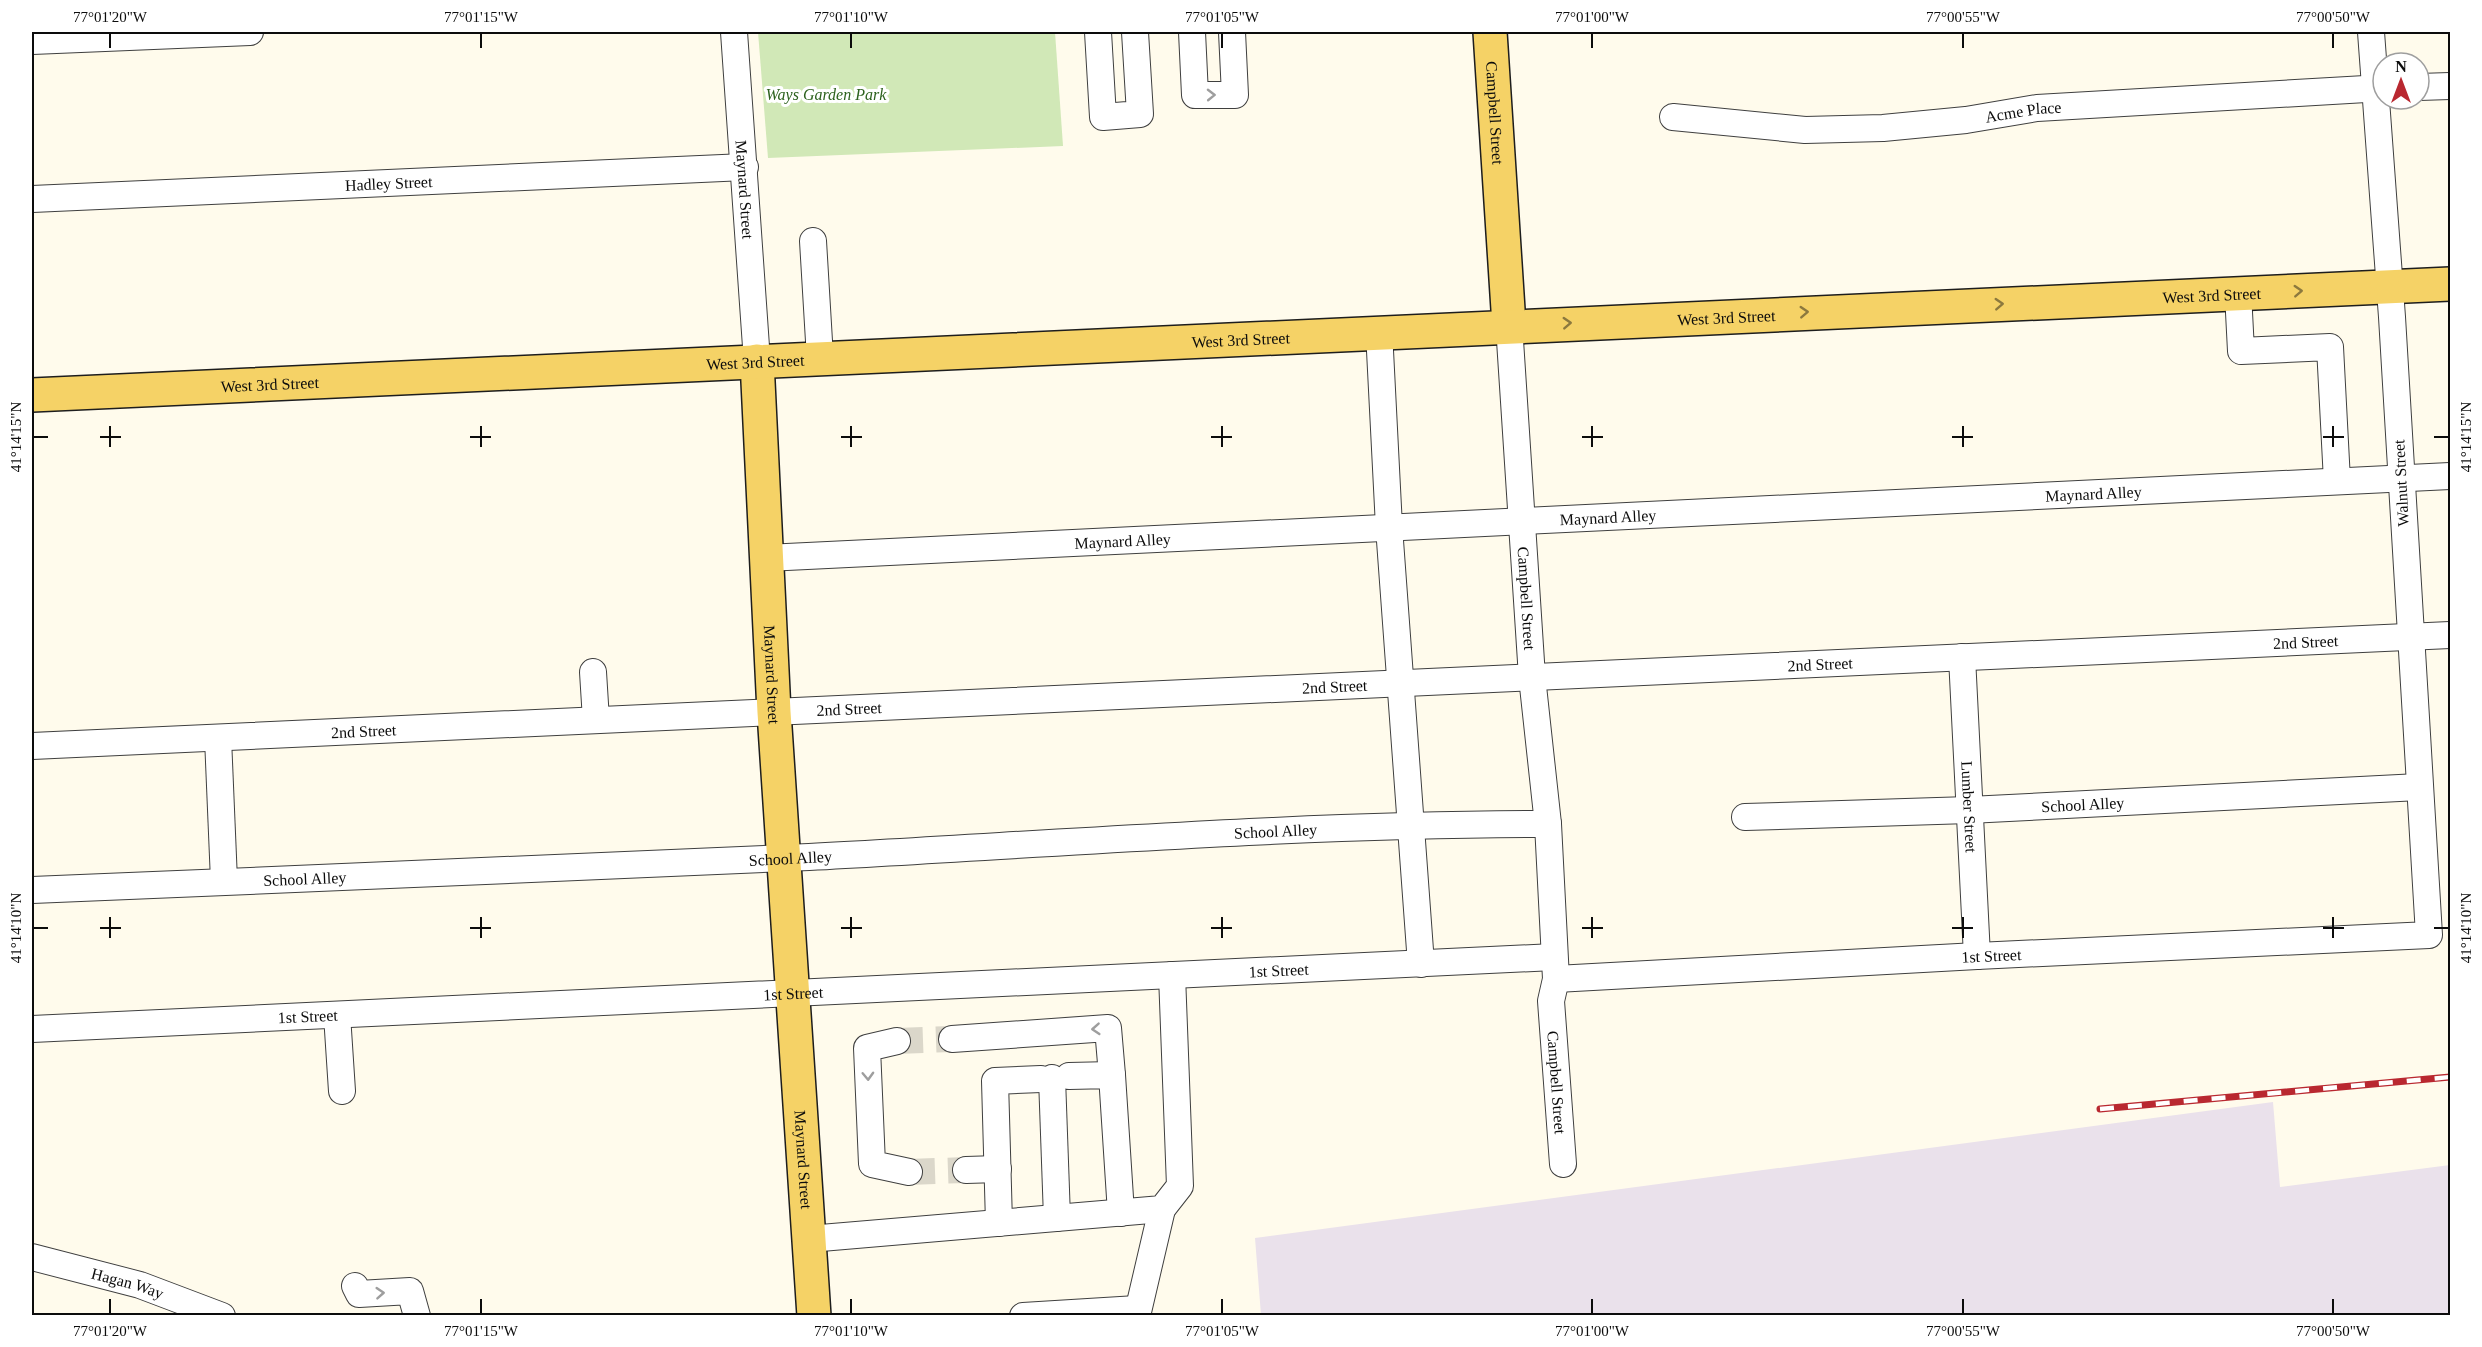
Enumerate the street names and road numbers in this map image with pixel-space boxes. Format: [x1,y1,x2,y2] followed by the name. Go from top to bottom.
[1483,61,1507,166] street label: Campbell Street
[1984,98,2062,125] street label: Acme Place
[733,140,757,240] street label: Maynard Street
[345,173,433,193] street label: Hadley Street
[2162,284,2262,306] street label: West 3rd Street
[1677,306,1776,328] street label: West 3rd Street
[1191,329,1291,350] street label: West 3rd Street
[706,351,805,373] street label: West 3rd Street
[220,373,320,395] street label: West 3rd Street
[2390,438,2412,527] street label: Walnut Street
[2045,483,2142,504] street label: Maynard Alley
[1559,506,1657,528] street label: Maynard Alley
[1074,530,1171,551] street label: Maynard Alley
[1515,546,1539,651] street label: Campbell Street
[761,625,783,725] street label: Maynard Street
[2273,632,2339,652] street label: 2nd Street
[1787,654,1854,674] street label: 2nd Street
[1302,676,1368,696] street label: 2nd Street
[816,698,883,718] street label: 2nd Street
[331,721,397,741] street label: 2nd Street
[1959,760,1980,854] street label: Lumber Street
[2041,794,2125,815] street label: School Alley
[1234,821,1317,841] street label: School Alley
[748,847,832,868] street label: School Alley
[263,868,347,889] street label: School Alley
[1961,945,2022,965] street label: 1st Street
[1248,960,1310,980] street label: 1st Street
[763,983,824,1003] street label: 1st Street
[277,1006,339,1026] street label: 1st Street
[1545,1030,1569,1135] street label: Campbell Street
[792,1110,815,1210] street label: Maynard Street
[90,1264,166,1303] street label: Hagan Way

